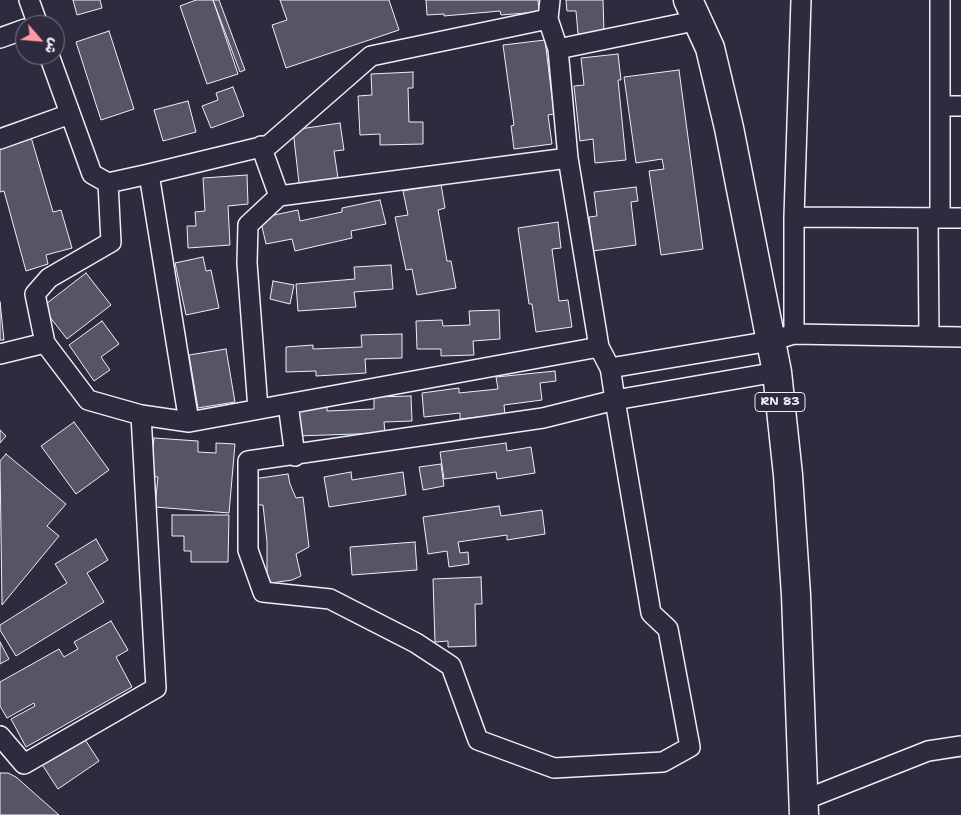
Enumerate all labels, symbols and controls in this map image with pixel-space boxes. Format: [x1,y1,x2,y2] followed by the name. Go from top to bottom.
[15,15,65,65] north arrow
[41,35,64,57] text: ش
[755,392,805,412] road number: RN 83

